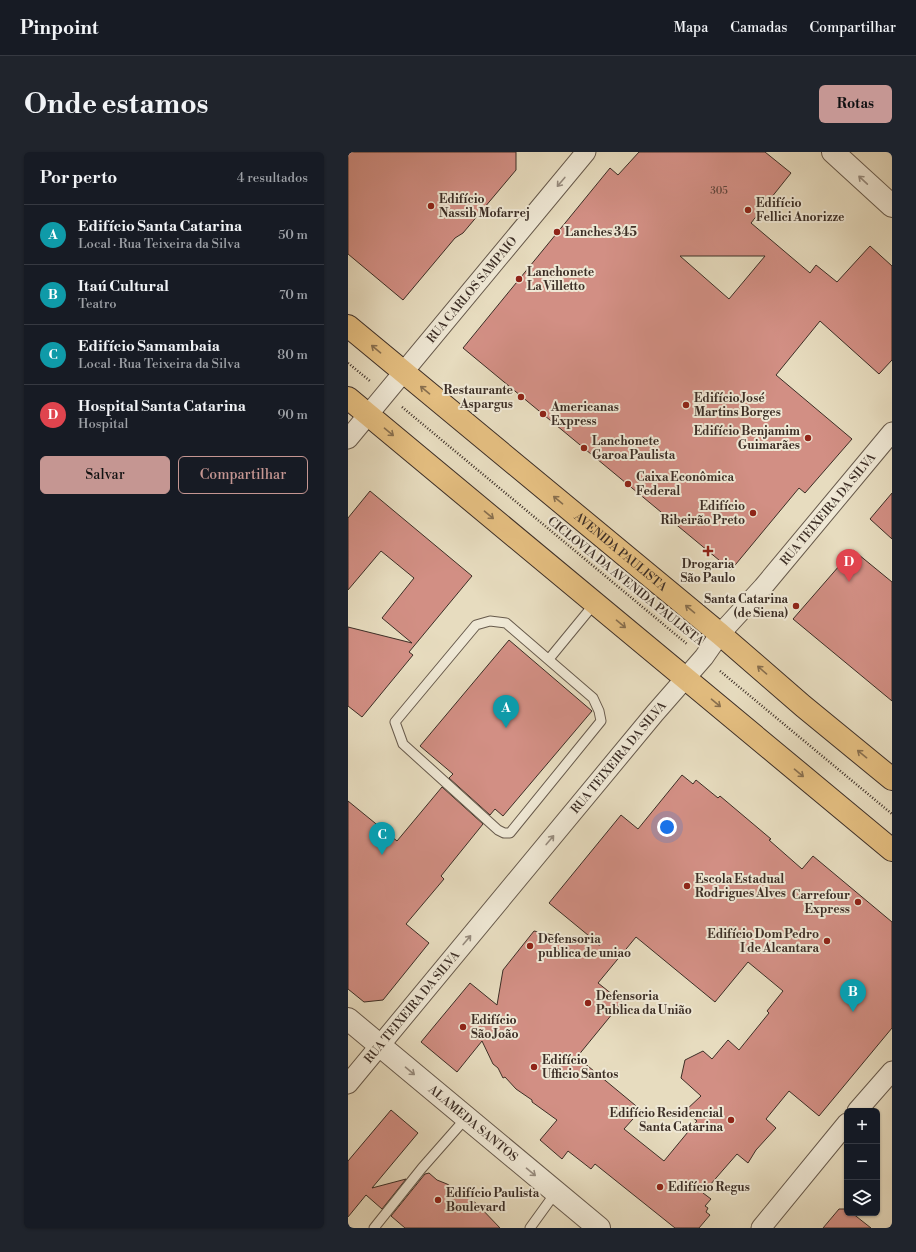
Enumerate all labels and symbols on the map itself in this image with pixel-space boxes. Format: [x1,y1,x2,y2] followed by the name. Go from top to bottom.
[858,175,868,185] one-way arrow
[556,177,565,187] one-way arrow
[710,185,728,197] house number: 305
[439,192,530,221] place label: Edifício Nassib Mofarrej
[756,196,845,225] place label: Edifício Fellici Anorizze
[426,201,436,211] marker: Edifício Nassib Mofarrej
[743,205,753,215] marker: Edifício Fellici Anorizze
[565,225,638,240] place label: Lanches 345
[552,227,562,237] marker: Lanches 345
[424,234,521,346] street label: RUA CARLOS SAMPAIO
[527,265,595,294] place label: Lanchonete La Villetto
[514,274,524,284] marker: Lanchonete La Villetto
[371,345,381,354] one-way arrow
[444,383,514,412] place label: Restaurante Aspargus
[420,386,431,394] one-way arrow
[694,391,781,420] place label: Edifício José Martins Borges
[516,392,526,402] marker: Restaurante Aspargus
[550,400,619,429] place label: Americanas Express
[681,400,691,410] marker: Edifício José Martins Borges
[538,409,548,419] marker: Americanas Express
[694,424,800,453] place label: Edifício Benjamim Guimarães
[383,427,394,436] one-way arrow
[803,433,813,443] marker: Edifício Benjamim Guimarães
[592,434,676,463] place label: Lanchonete Garoa Paulista
[579,443,589,453] marker: Lanchonete Garoa Paulista
[777,451,879,569] street label: RUA TEIXEIRA DA SILVA
[636,470,734,499] place label: Caixa Econômica Federal
[623,479,633,489] marker: Caixa Econômica Federal
[552,495,563,504] one-way arrow
[661,499,745,528] place label: Edifício Ribeirão Preto
[748,508,758,518] marker: Edifício Ribeirão Preto
[570,509,670,595] street label: AVENIDA PAULISTA
[483,510,494,519] one-way arrow
[545,514,707,650] street label: CICLOVIA DA AVENIDA PAULISTA
[703,546,713,556] marker: Drogaria São Paulo
[836,549,862,582] pin: D
[680,557,736,586] place label: Drogaria São Paulo
[704,592,788,621] place label: Santa Catarina (de Siena)
[791,601,801,611] marker: Santa Catarina (de Siena)
[685,605,696,614] one-way arrow
[616,620,627,629] one-way arrow
[757,666,768,675] one-way arrow
[493,695,519,728] pin: A
[568,698,670,817] street label: RUA TEIXEIRA DA SILVA
[711,699,721,708] one-way arrow
[856,749,867,758] one-way arrow
[793,768,804,777] one-way arrow
[657,817,677,837] your location
[369,822,395,855] pin: C
[546,835,555,846] one-way arrow
[695,872,786,901] place label: Escola Estadual Rodrigues Alves
[682,881,692,891] marker: Escola Estadual Rodrigues Alves
[792,888,850,917] place label: Carrefour Express
[853,897,863,907] marker: Carrefour Express
[707,927,819,956] place label: Edifício Dom Pedro I de Alcantara
[538,932,631,961] place label: Defensoria publica de uniao
[463,935,471,946] one-way arrow
[822,936,832,946] marker: Edifício Dom Pedro I de Alcantara
[525,941,535,951] marker: Defensoria publica de uniao
[361,947,463,1067] street label: RUA TEIXEIRA DA SILVA
[840,979,866,1012] pin: B
[596,989,692,1018] place label: Defensoria Publica da União
[583,998,593,1008] marker: Defensoria Publica da União
[471,1013,519,1042] place label: Edifício São João
[458,1022,468,1032] marker: Edifício São João
[542,1053,618,1082] place label: Edifício Ufficio Santos
[529,1062,539,1072] marker: Edifício Ufficio Santos
[404,1066,415,1075] one-way arrow
[424,1082,521,1165] street label: ALAMEDA SANTOS
[610,1106,723,1135] place label: Edifício Residencial Santa Catarina
[726,1115,736,1125] marker: Edifício Residencial Santa Catarina
[526,1167,537,1176] one-way arrow
[668,1180,750,1195] place label: Edifício Regus
[655,1182,665,1192] marker: Edifício Regus
[446,1186,540,1215] place label: Edifício Paulista Boulevard
[433,1195,443,1205] marker: Edifício Paulista Boulevard

